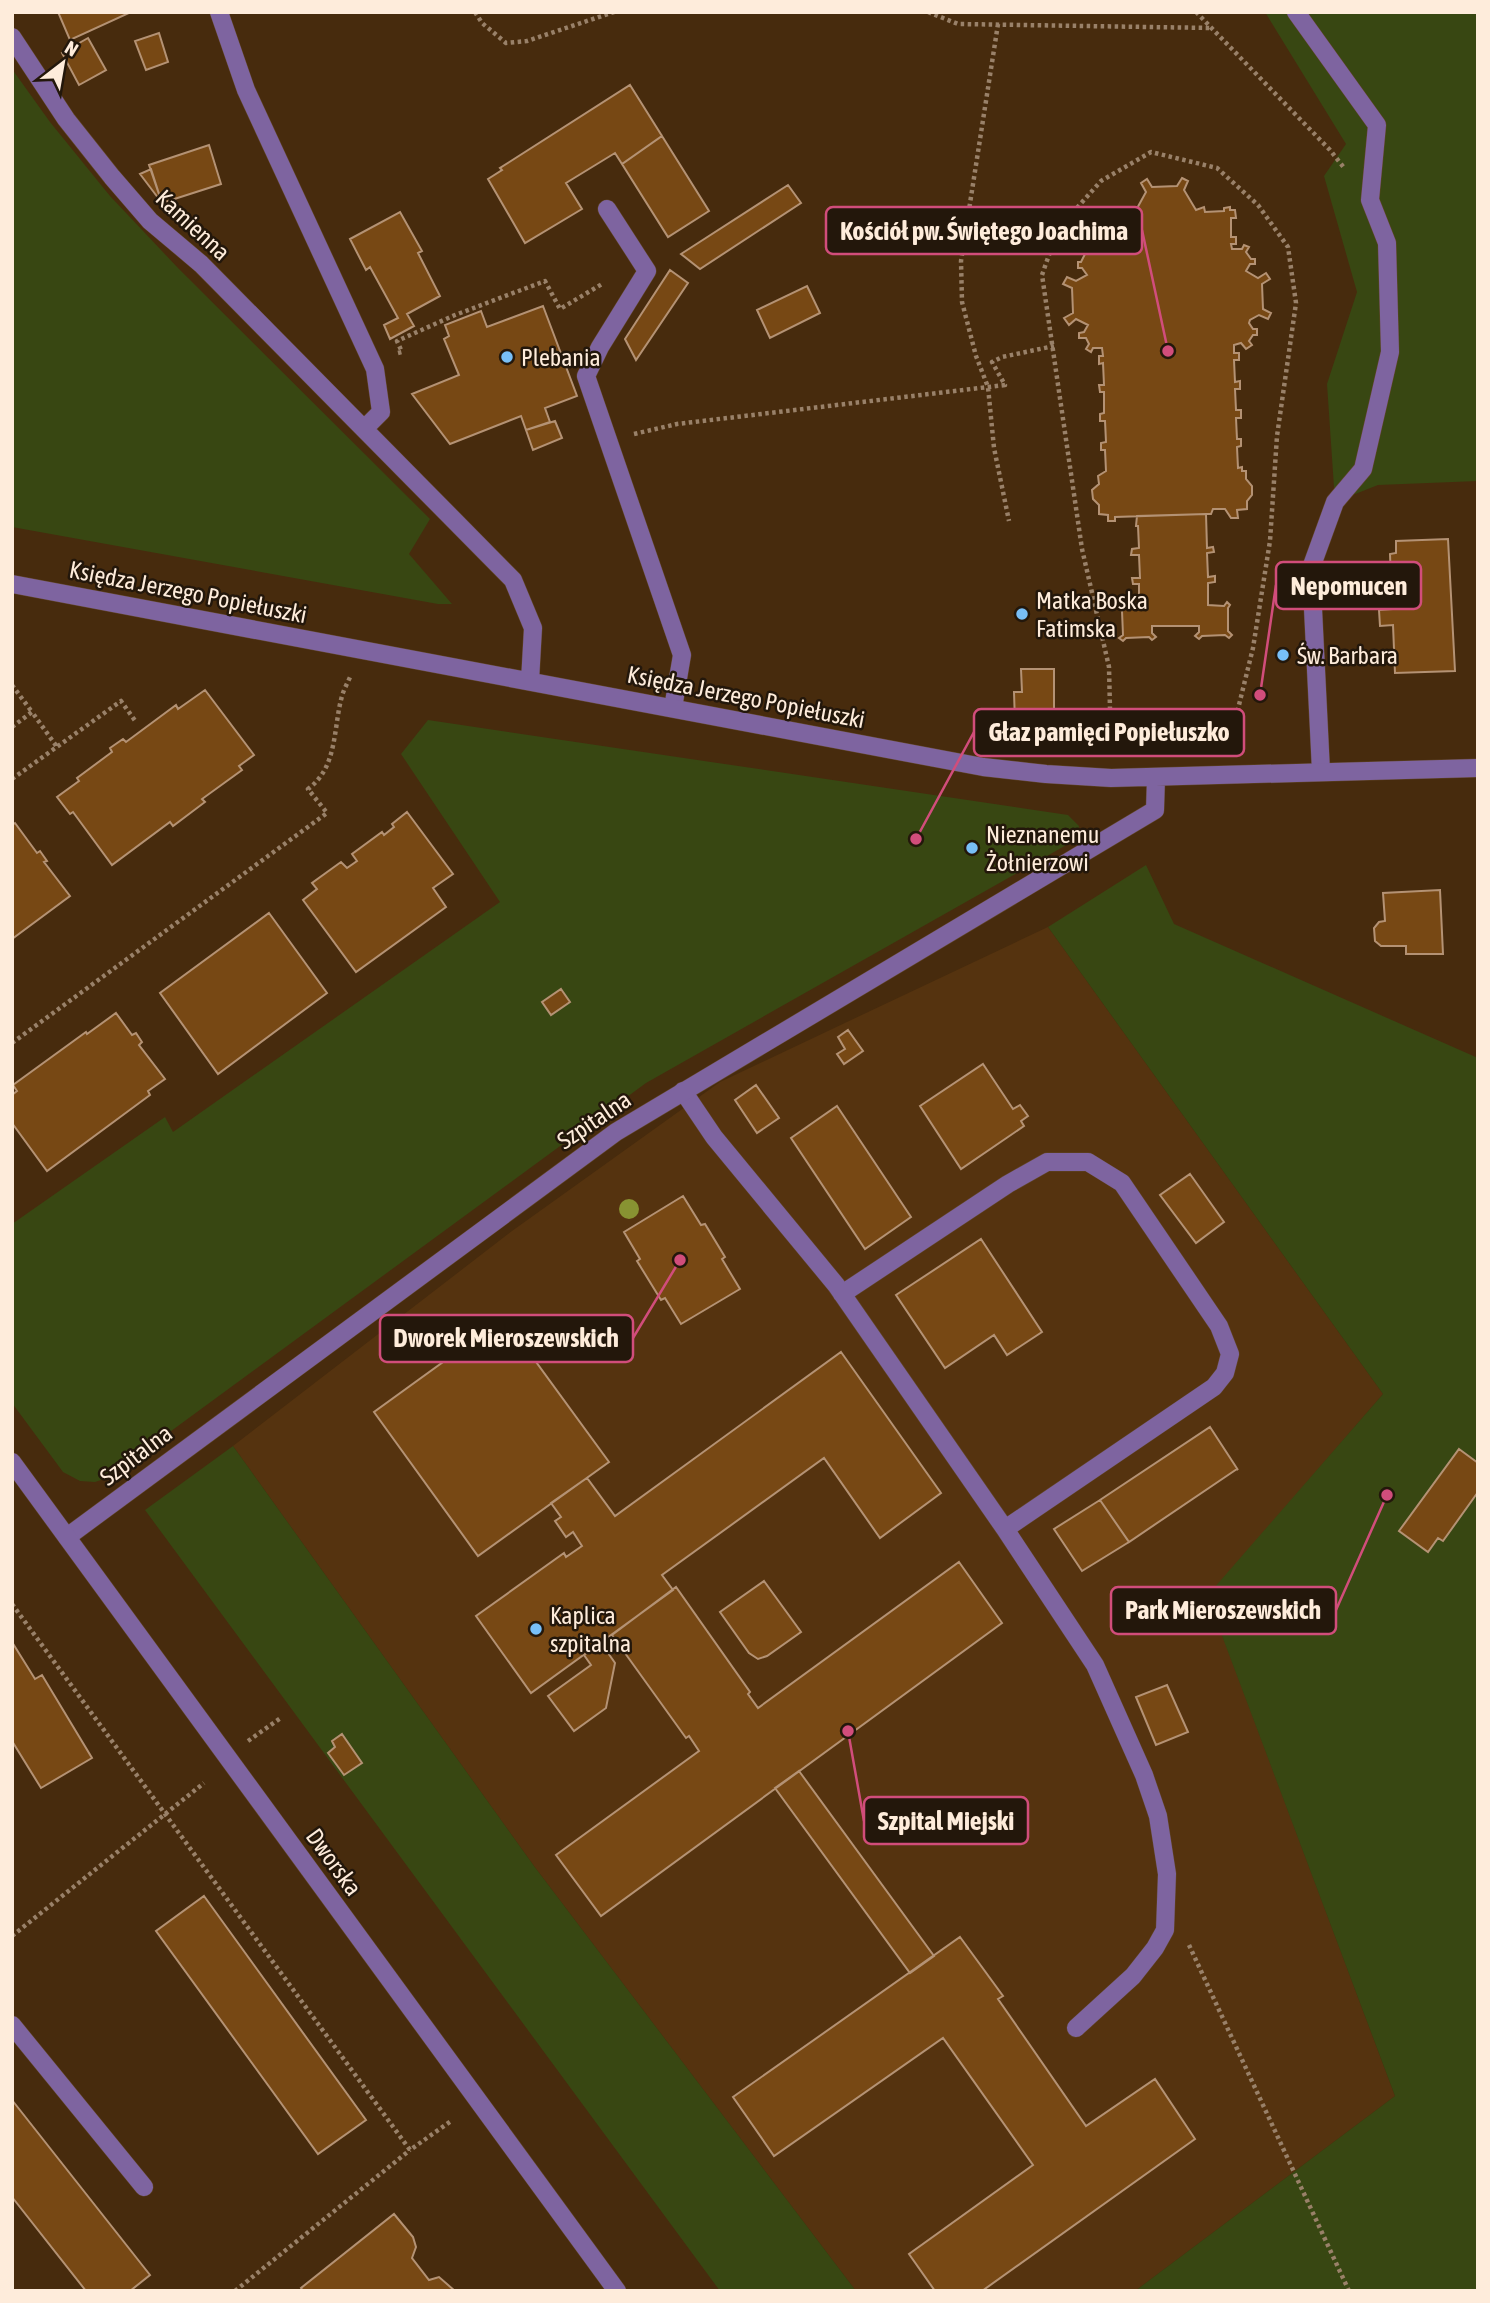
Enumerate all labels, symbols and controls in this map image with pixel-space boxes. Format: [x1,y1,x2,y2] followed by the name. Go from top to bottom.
[28,28,98,98] north arrow
[61,36,82,61] text: N
[151,184,235,266] street label: Kamienna
[826,207,1142,254] callout: Kościół pw. Świętego Joachima
[840,216,1128,246] text: Kościół pw. Świętego Joachima
[521,344,601,371] place label: Plebania
[499,349,515,365] marker: Plebania
[67,556,309,628] street label: Księdza Jerzego Popiełuszki
[1276,562,1421,609] callout: Nepomucen
[1290,571,1408,601] text: Nepomucen
[1036,587,1148,642] place label: Matka Boska Fatimska
[1014,606,1030,622] marker: Matka Boska Fatimska
[1297,642,1398,669] place label: Św. Barbara
[1275,647,1291,663] marker: Św. Barbara
[625,661,867,733] street label: Księdza Jerzego Popiełuszki
[974,709,1244,756] callout: Głaz pamięci Popiełuszko
[988,717,1230,747] text: Głaz pamięci Popiełuszko
[986,821,1099,876] place label: Nieznanemu Żołnierzowi
[964,840,980,856] marker: Nieznanemu Żołnierzowi
[552,1086,636,1154] street label: Szpitalna
[380,1315,633,1362] callout: Dworek Mieroszewskich
[393,1323,619,1353] text: Dworek Mieroszewskich
[95,1419,177,1491] street label: Szpitalna
[1111,1587,1336,1634] callout: Park Mieroszewskich
[1125,1595,1321,1625] text: Park Mieroszewskich
[550,1602,631,1657] place label: Kaplica szpitalna
[528,1621,544,1637] marker: Kaplica szpitalna
[864,1797,1028,1844] callout: Szpital Miejski
[878,1806,1014,1836] text: Szpital Miejski
[301,1823,367,1901] street label: Dworska

